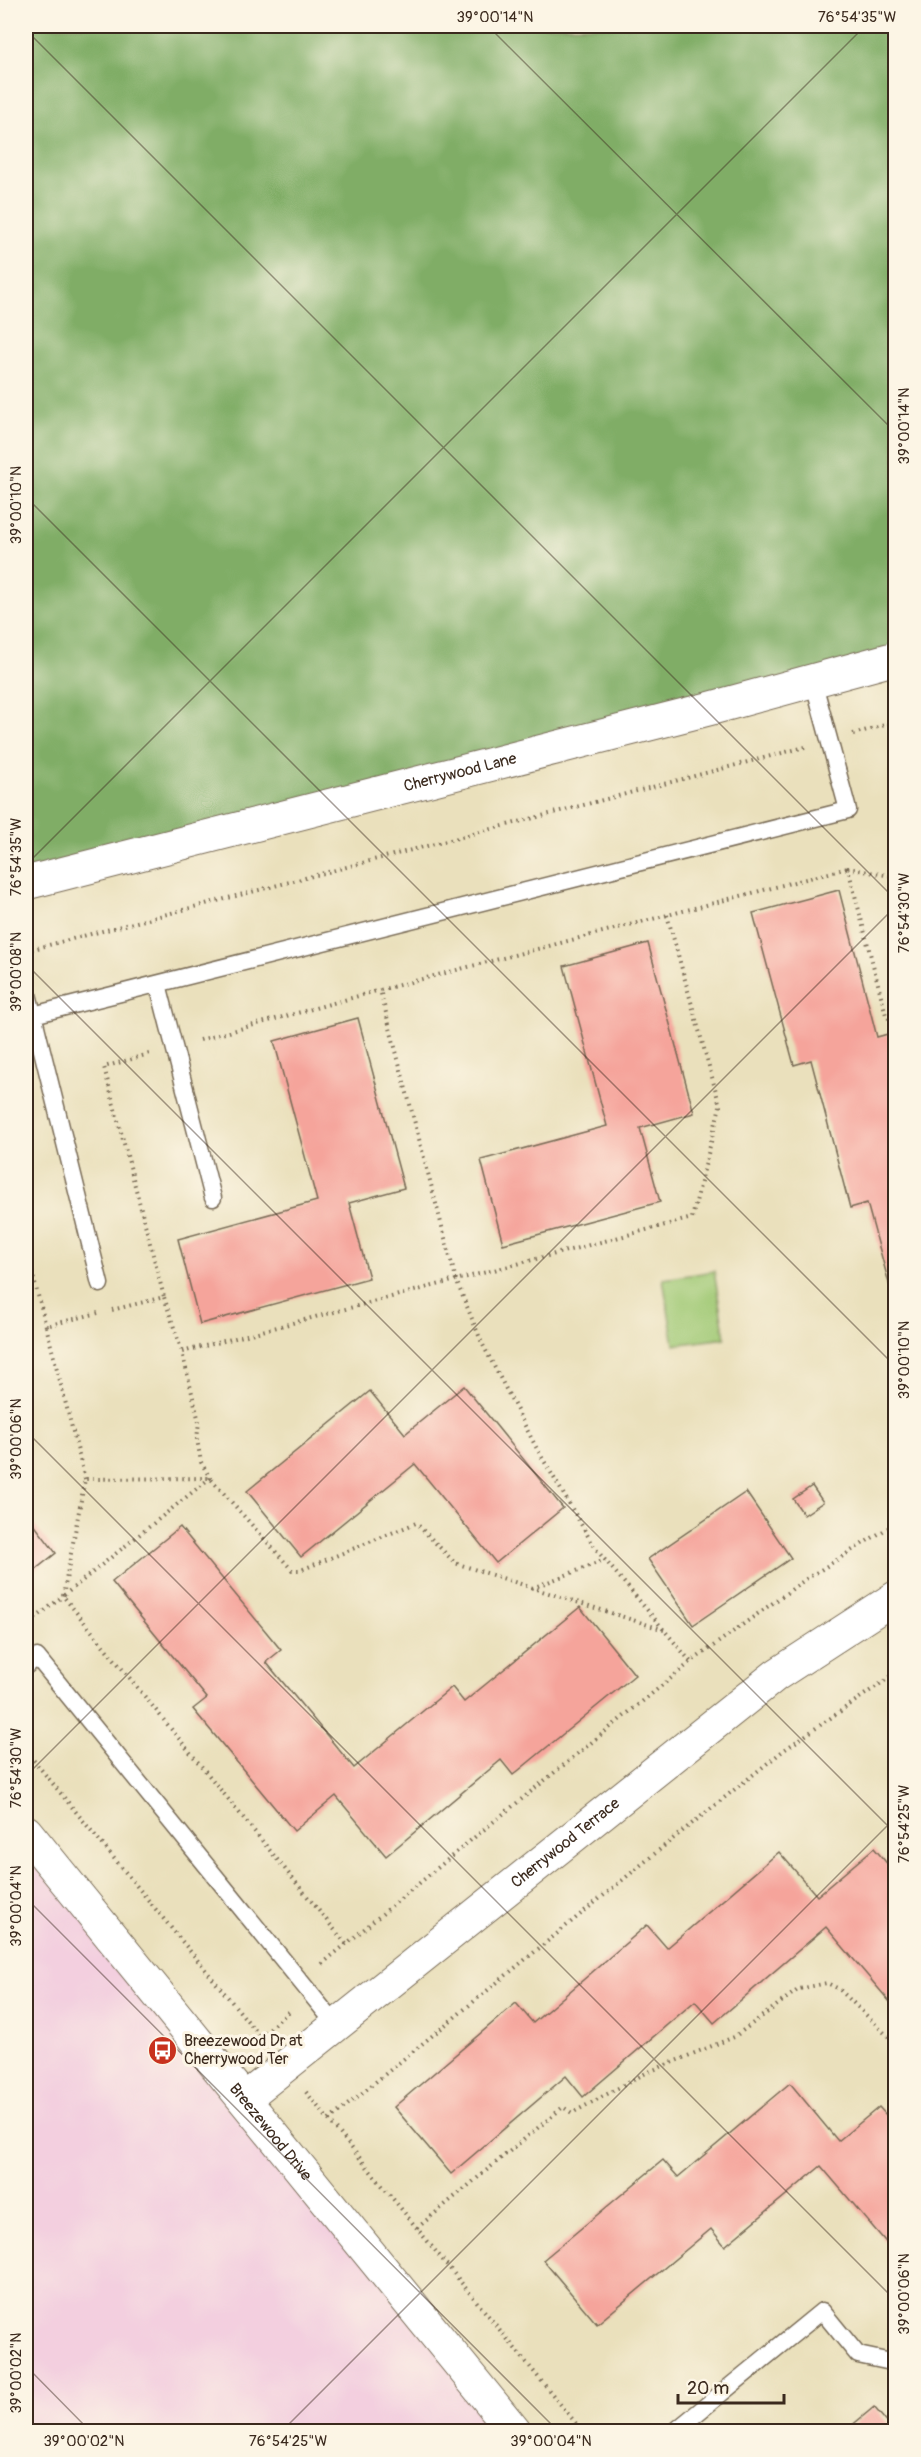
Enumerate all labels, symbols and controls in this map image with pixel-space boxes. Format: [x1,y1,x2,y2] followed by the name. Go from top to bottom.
[457,8,533,27] text: 39°00'14"N
[818,8,896,27] text: 76°54'35"W
[895,388,914,464] text: 39°00'14"N
[7,466,26,544] text: 39°00'10"N
[401,748,519,796] street label: Cherrywood Lane
[7,818,26,896] text: 76°54'35"W
[895,873,914,953] text: 76°54'30"W
[7,932,26,1012] text: 39°00'08"N
[895,1321,914,1399] text: 39°00'10"N
[7,1398,26,1480] text: 39°00'06"N
[7,1728,26,1808] text: 76°54'30"W
[895,1785,914,1863] text: 76°54'25"W
[507,1793,624,1892] street label: Cherrywood Terrace
[7,1865,26,1947] text: 39°00'04"N
[184,2031,303,2069] place label: Breezewood Dr at Cherrywood Ter
[147,2034,179,2066] bus stop icon: Breezewood Dr at Cherrywood Ter
[225,2079,316,2185] street label: Breezewood Drive
[895,2253,914,2335] text: 39°00'06"N
[7,2333,26,2414] text: 39°00'02"N
[678,2367,784,2405] scale bar
[687,2377,729,2400] text: 20 m
[44,2432,125,2451] text: 39°00'02"N
[249,2432,327,2451] text: 76°54'25"W
[510,2432,592,2451] text: 39°00'04"N

